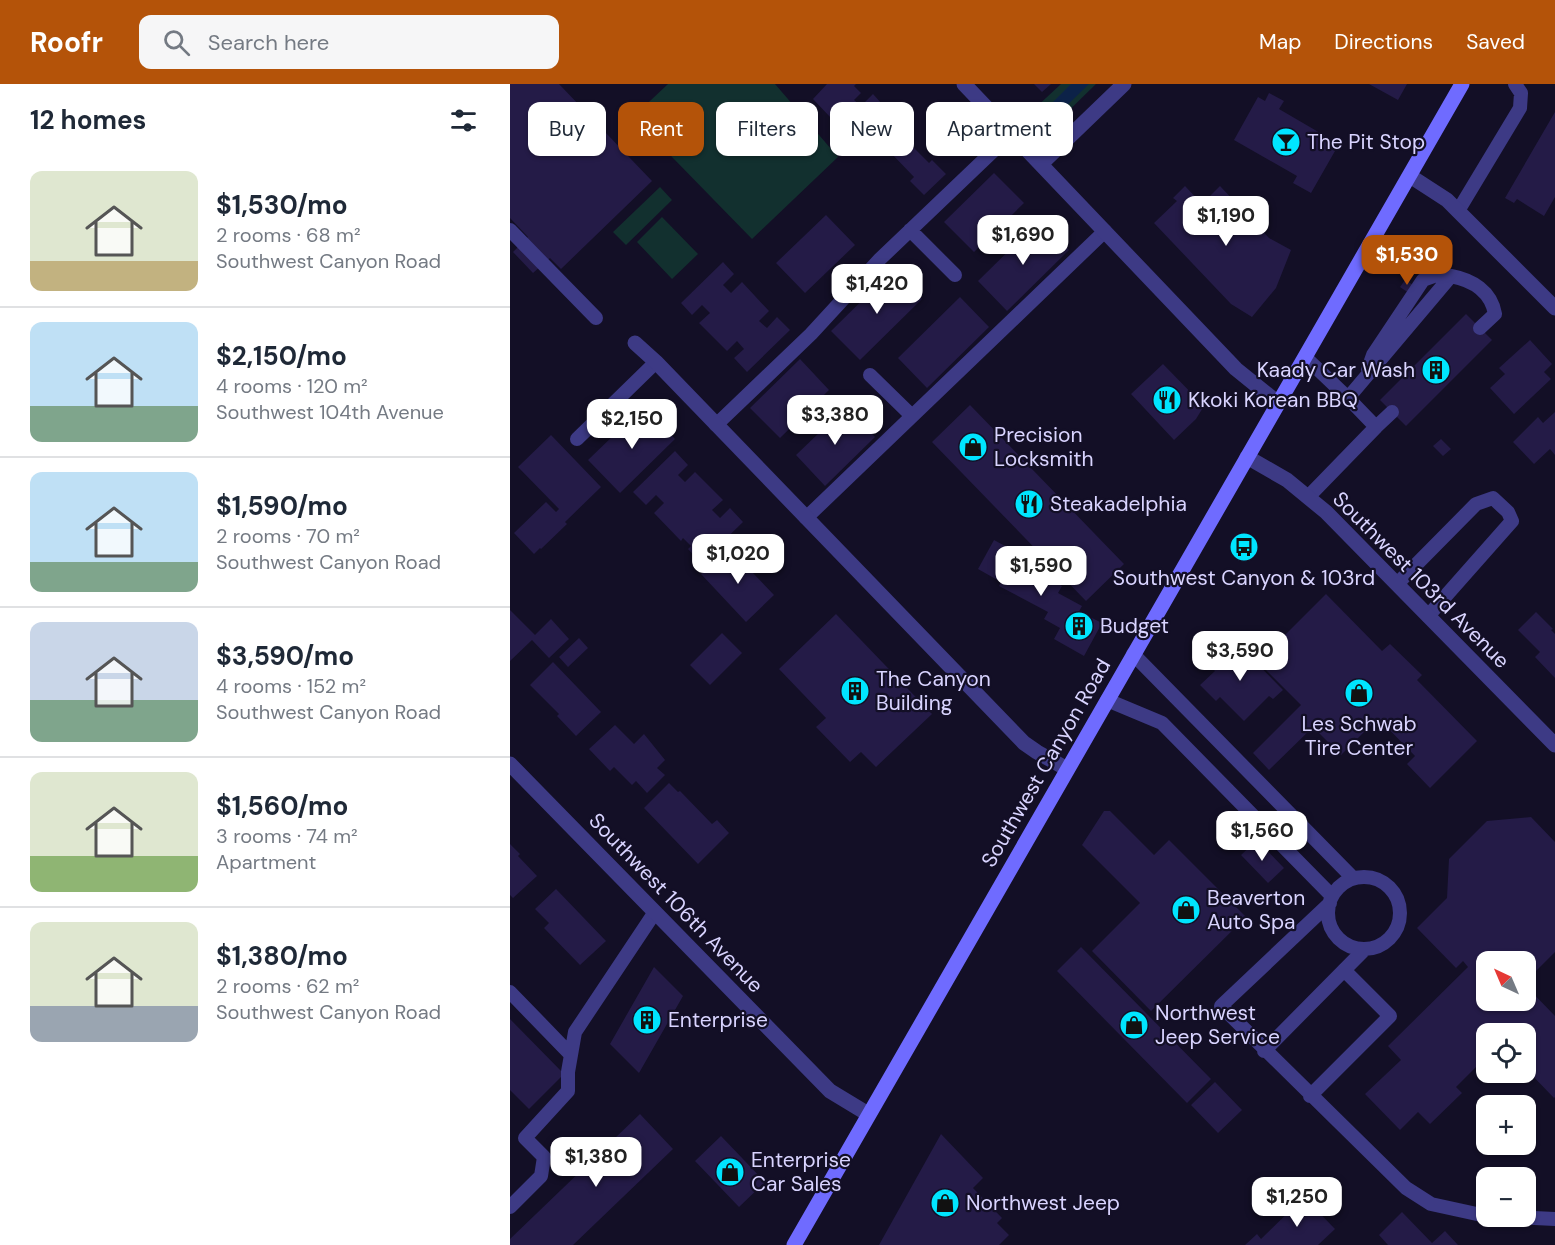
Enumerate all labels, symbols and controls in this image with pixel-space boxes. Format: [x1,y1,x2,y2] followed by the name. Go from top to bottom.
[139,15,559,69] search box
[30,24,103,61] text: Roofr
[160,26,193,59] icon: search
[208,28,329,57] text: Search here
[1259,28,1301,56] text: Map
[1334,28,1433,56] text: Directions
[1466,28,1525,56] text: Saved
[528,102,606,156] chip: Buy
[618,102,704,156] chip: Rent
[716,102,818,156] chip: Filters
[830,102,914,156] chip: New
[926,102,1073,156] chip: Apartment
[30,103,146,137] text: 12 homes
[447,104,480,137] icon: filters
[1270,126,1302,158] bar icon: The Pit Stop
[1307,128,1425,156] place label: The Pit Stop
[216,188,348,222] text: $1,530/mo
[78,195,150,267] icon: home
[1177,196,1275,247] pin: $1,190
[1197,202,1255,228] text: $1,190
[974,215,1072,266] pin: $1,690
[991,221,1055,247] text: $1,690
[216,222,361,248] text: 2 rooms · 68 m²
[1358,235,1456,286] pin: $1,530
[1376,241,1438,267] text: $1,530
[216,248,441,274] text: Southwest Canyon Road
[828,264,926,315] pin: $1,420
[846,270,908,296] text: $1,420
[216,339,347,373] text: $2,150/mo
[78,346,150,418] icon: home
[1420,354,1452,386] building icon: Kaady Car Wash
[1257,356,1415,384] place label: Kaady Car Wash
[216,373,368,399] text: 4 rooms · 120 m²
[1151,384,1183,416] restaurant icon: Kkoki Korean BBQ
[1188,386,1358,414] place label: Kkoki Korean BBQ
[786,395,884,446] pin: $3,380
[216,399,444,425] text: Southwest 104th Avenue
[583,399,681,450] pin: $2,150
[801,401,869,427] text: $3,380
[601,405,663,431] text: $2,150
[994,421,1094,473] place label: Precision Locksmith
[957,431,989,463] shop icon: Precision Locksmith
[1327,486,1516,675] street label: Southwest 103rd Avenue
[1013,488,1045,520] restaurant icon: Steakadelphia
[216,489,348,523] text: $1,590/mo
[1050,490,1187,518] place label: Steakadelphia
[78,496,150,568] icon: home
[216,523,360,549] text: 2 rooms · 70 m²
[1228,531,1260,563] bus stop icon: Southwest Canyon & 103rd
[689,534,787,585] pin: $1,020
[706,540,770,566] text: $1,020
[992,546,1090,597] pin: $1,590
[216,549,441,575] text: Southwest Canyon Road
[1009,552,1073,578] text: $1,590
[1113,564,1375,592] place label: Southwest Canyon & 103rd
[1063,610,1095,642] building icon: Budget
[1100,612,1169,640] place label: Budget
[1191,631,1289,682] pin: $3,590
[1206,637,1274,663] text: $3,590
[216,639,354,673] text: $3,590/mo
[78,646,150,718] icon: home
[975,654,1117,872] street label: Southwest Canyon Road
[876,665,991,717] place label: The Canyon Building
[216,673,366,699] text: 4 rooms · 152 m²
[839,675,871,707] building icon: The Canyon Building
[1343,677,1375,709] shop icon: Les Schwab Tire Center
[216,699,441,725] text: Southwest Canyon Road
[1301,710,1417,762] place label: Les Schwab Tire Center
[216,789,348,823] text: $1,560/mo
[78,796,150,868] icon: home
[583,807,769,999] street label: Southwest 106th Avenue
[1213,811,1311,862] pin: $1,560
[1230,817,1294,843] text: $1,560
[216,823,358,849] text: 3 rooms · 74 m²
[216,849,316,875] text: Apartment
[1207,884,1305,936] place label: Beaverton Auto Spa
[1170,894,1202,926] shop icon: Beaverton Auto Spa
[216,939,348,973] text: $1,380/mo
[78,946,150,1018] icon: home
[1476,951,1536,1011] north arrow
[1476,951,1536,1227] map controls
[216,973,359,999] text: 2 rooms · 62 m²
[216,999,441,1025] text: Southwest Canyon Road
[1155,999,1280,1051] place label: Northwest Jeep Service
[631,1004,663,1036] building icon: Enterprise
[668,1006,768,1034] place label: Enterprise
[1118,1009,1150,1041] shop icon: Northwest Jeep Service
[1476,1023,1536,1083] button: locate
[1476,1095,1536,1155] button: +
[547,1137,645,1188] pin: $1,380
[564,1143,628,1169] text: $1,380
[751,1146,851,1198] place label: Enterprise Car Sales
[714,1156,746,1188] shop icon: Enterprise Car Sales
[1476,1167,1536,1227] button: −
[1248,1177,1346,1228] pin: $1,250
[1266,1183,1328,1209] text: $1,250
[929,1187,961,1219] shop icon: Northwest Jeep
[966,1189,1120,1217] place label: Northwest Jeep

